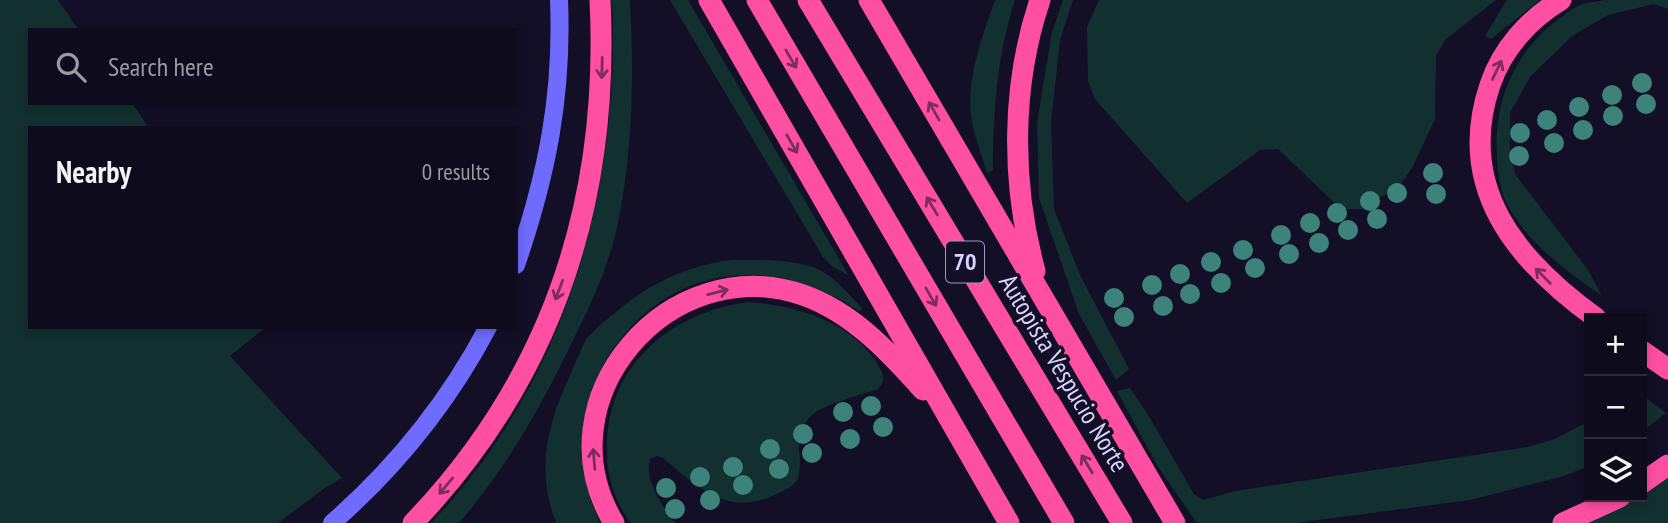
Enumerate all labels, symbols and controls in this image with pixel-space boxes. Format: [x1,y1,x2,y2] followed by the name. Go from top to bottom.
[28,28,518,105] search box
[52,48,90,86] icon: search
[785,48,799,68] one-way arrow
[108,50,214,83] text: Search here
[595,56,609,79] one-way arrow
[1491,60,1504,81] one-way arrow
[927,101,941,121] one-way arrow
[786,133,799,154] one-way arrow
[56,152,131,191] text: Nearby
[422,157,490,186] text: 0 results
[924,197,938,217] one-way arrow
[946,242,984,282] road number: 70
[1535,267,1552,284] one-way arrow
[992,268,1137,478] street label: Autopista Vespucio Norte
[552,279,565,301] one-way arrow
[706,285,729,298] one-way arrow
[925,287,939,307] one-way arrow
[1584,313,1647,502] map controls
[1584,313,1647,376] button: +
[1584,376,1647,439] button: −
[1584,439,1647,502] button: layers
[587,448,600,470] one-way arrow
[1079,455,1093,475] one-way arrow
[438,477,454,495] one-way arrow

